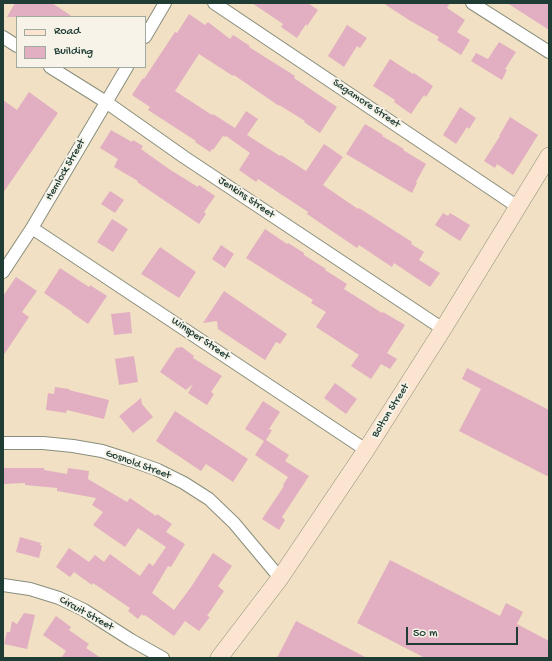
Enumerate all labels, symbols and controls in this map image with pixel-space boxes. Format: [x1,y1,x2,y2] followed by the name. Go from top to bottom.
[16,16,146,68] legend
[54,25,80,39] text: Road
[54,45,93,59] text: Building
[330,77,402,131] street label: Sagamore Street
[43,137,89,203] street label: Hemlock Street
[215,174,277,222] street label: Jenkins Street
[168,315,232,363] street label: Winsper Street
[369,382,413,440] street label: Bolton Street
[104,447,172,483] street label: Gosnold Street
[57,594,115,634] street label: Circuit Street
[408,619,520,645] scale bar
[413,627,438,641] text: 50 m

